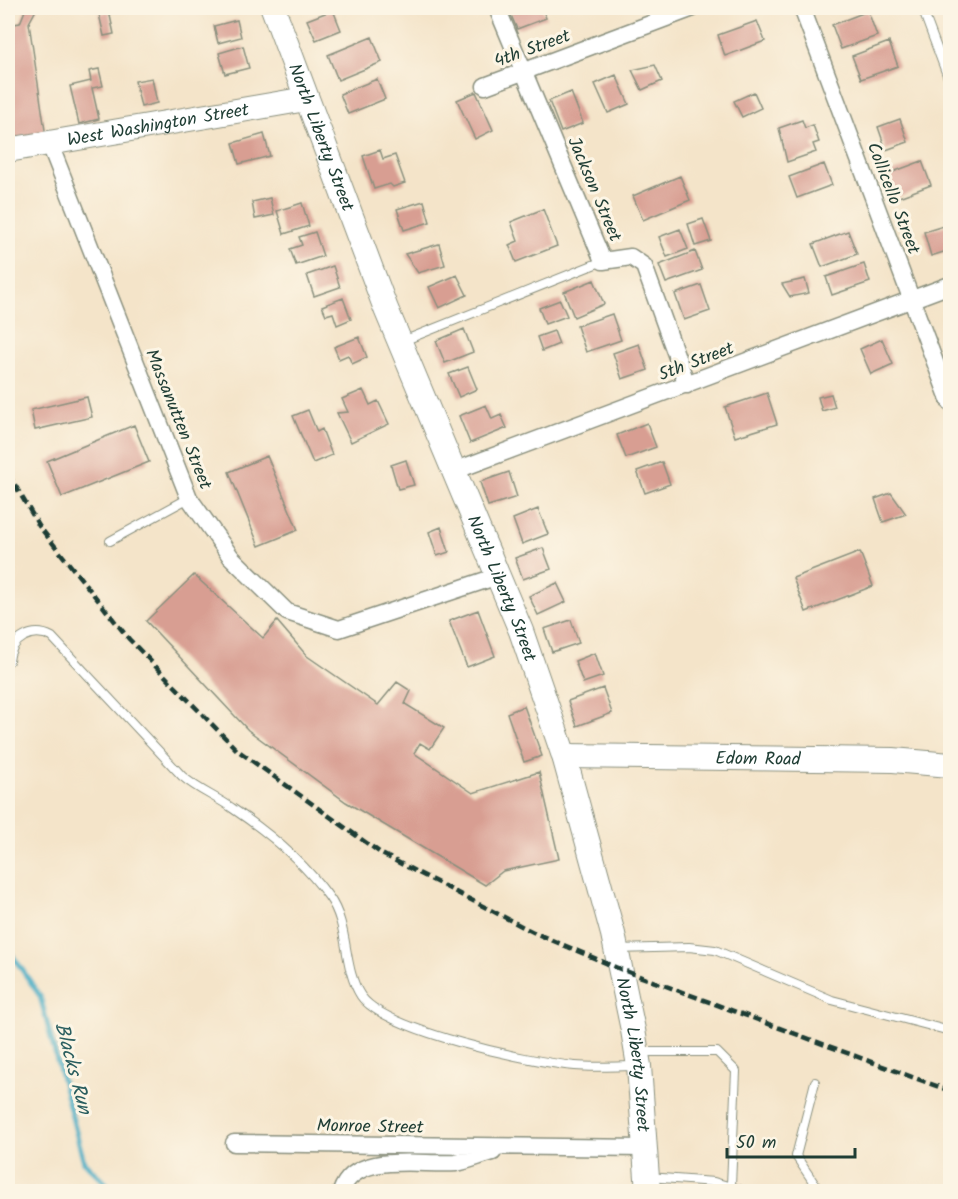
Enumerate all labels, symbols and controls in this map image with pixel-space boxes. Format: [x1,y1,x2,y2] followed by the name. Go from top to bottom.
[490,22,576,77] street label: 4th Street
[279,60,361,217] street label: North Liberty Street
[65,96,252,156] street label: West Washington Street
[558,133,629,248] street label: Jackson Street
[858,138,928,260] street label: Collicello Street
[654,334,740,390] street label: 5th Street
[136,345,219,495] street label: Massanutten Street
[458,511,544,667] street label: North Liberty Street
[715,745,802,775] street label: Edom Road
[606,975,657,1134] street label: North Liberty Street
[44,1019,100,1119] water label: Blacks Run
[316,1112,425,1143] street label: Monroe Street
[727,1121,854,1159] scale bar
[736,1129,776,1158] text: 50 m

